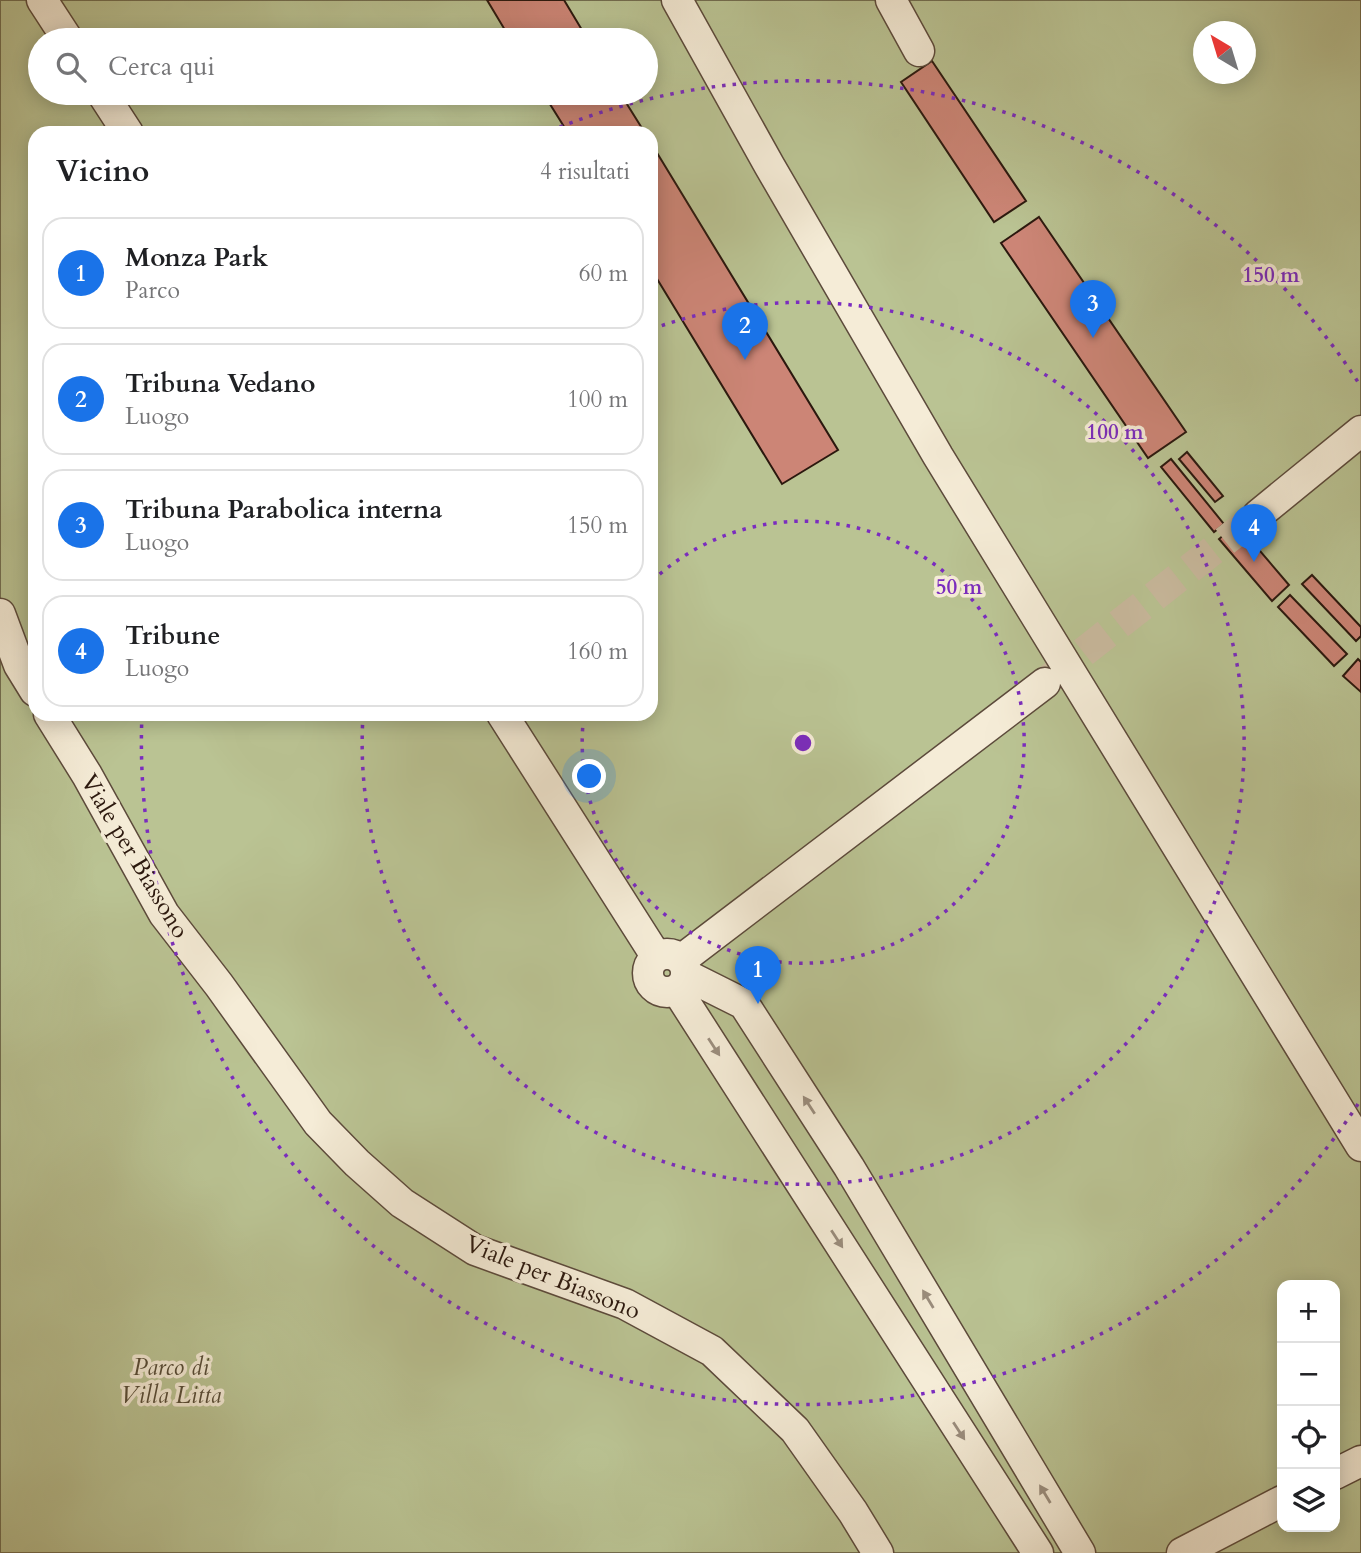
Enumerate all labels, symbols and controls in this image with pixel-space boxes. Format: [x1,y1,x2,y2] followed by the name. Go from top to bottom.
[1193,21,1256,84] north arrow
[28,28,658,105] search box
[52,48,90,86] icon: search
[108,49,215,84] text: Cerca qui
[56,151,149,192] text: Vicino
[540,156,630,187] text: 4 risultati
[125,240,268,275] text: Monza Park
[75,258,87,289] text: 1
[579,258,628,289] text: 60 m
[1242,261,1300,290] text: 150 m
[125,275,180,306] text: Parco
[1070,280,1116,338] pin: 3
[722,302,768,360] pin: 2
[125,366,315,401] text: Tribuna Vedano
[75,384,87,415] text: 2
[567,384,628,415] text: 100 m
[125,401,189,432] text: Luogo
[1086,418,1144,447] text: 100 m
[125,492,442,527] text: Tribuna Parabolica interna
[1231,504,1277,562] pin: 4
[75,510,87,541] text: 3
[567,510,628,541] text: 150 m
[125,527,189,558] text: Luogo
[936,573,983,602] text: 50 m
[125,618,220,653] text: Tribune
[75,636,87,667] text: 4
[567,636,628,667] text: 160 m
[125,653,189,684] text: Luogo
[791,731,815,755] centre of rings
[572,759,606,793] your location
[72,768,197,945] street label: Viale per Biassono
[735,946,781,1004] pin: 1
[708,1038,721,1057] one-way arrow
[803,1095,816,1115] one-way arrow
[460,1227,645,1328] street label: Viale per Biassono
[830,1229,843,1249] one-way arrow
[1277,1280,1340,1532] map controls
[1277,1280,1340,1343] button: +
[922,1290,934,1309] one-way arrow
[1277,1343,1340,1406] button: −
[120,1351,222,1412] park label: Parco di Villa Litta
[1277,1406,1340,1469] button: locate
[953,1421,966,1440] one-way arrow
[1277,1469,1340,1532] button: layers
[1039,1485,1051,1504] one-way arrow

